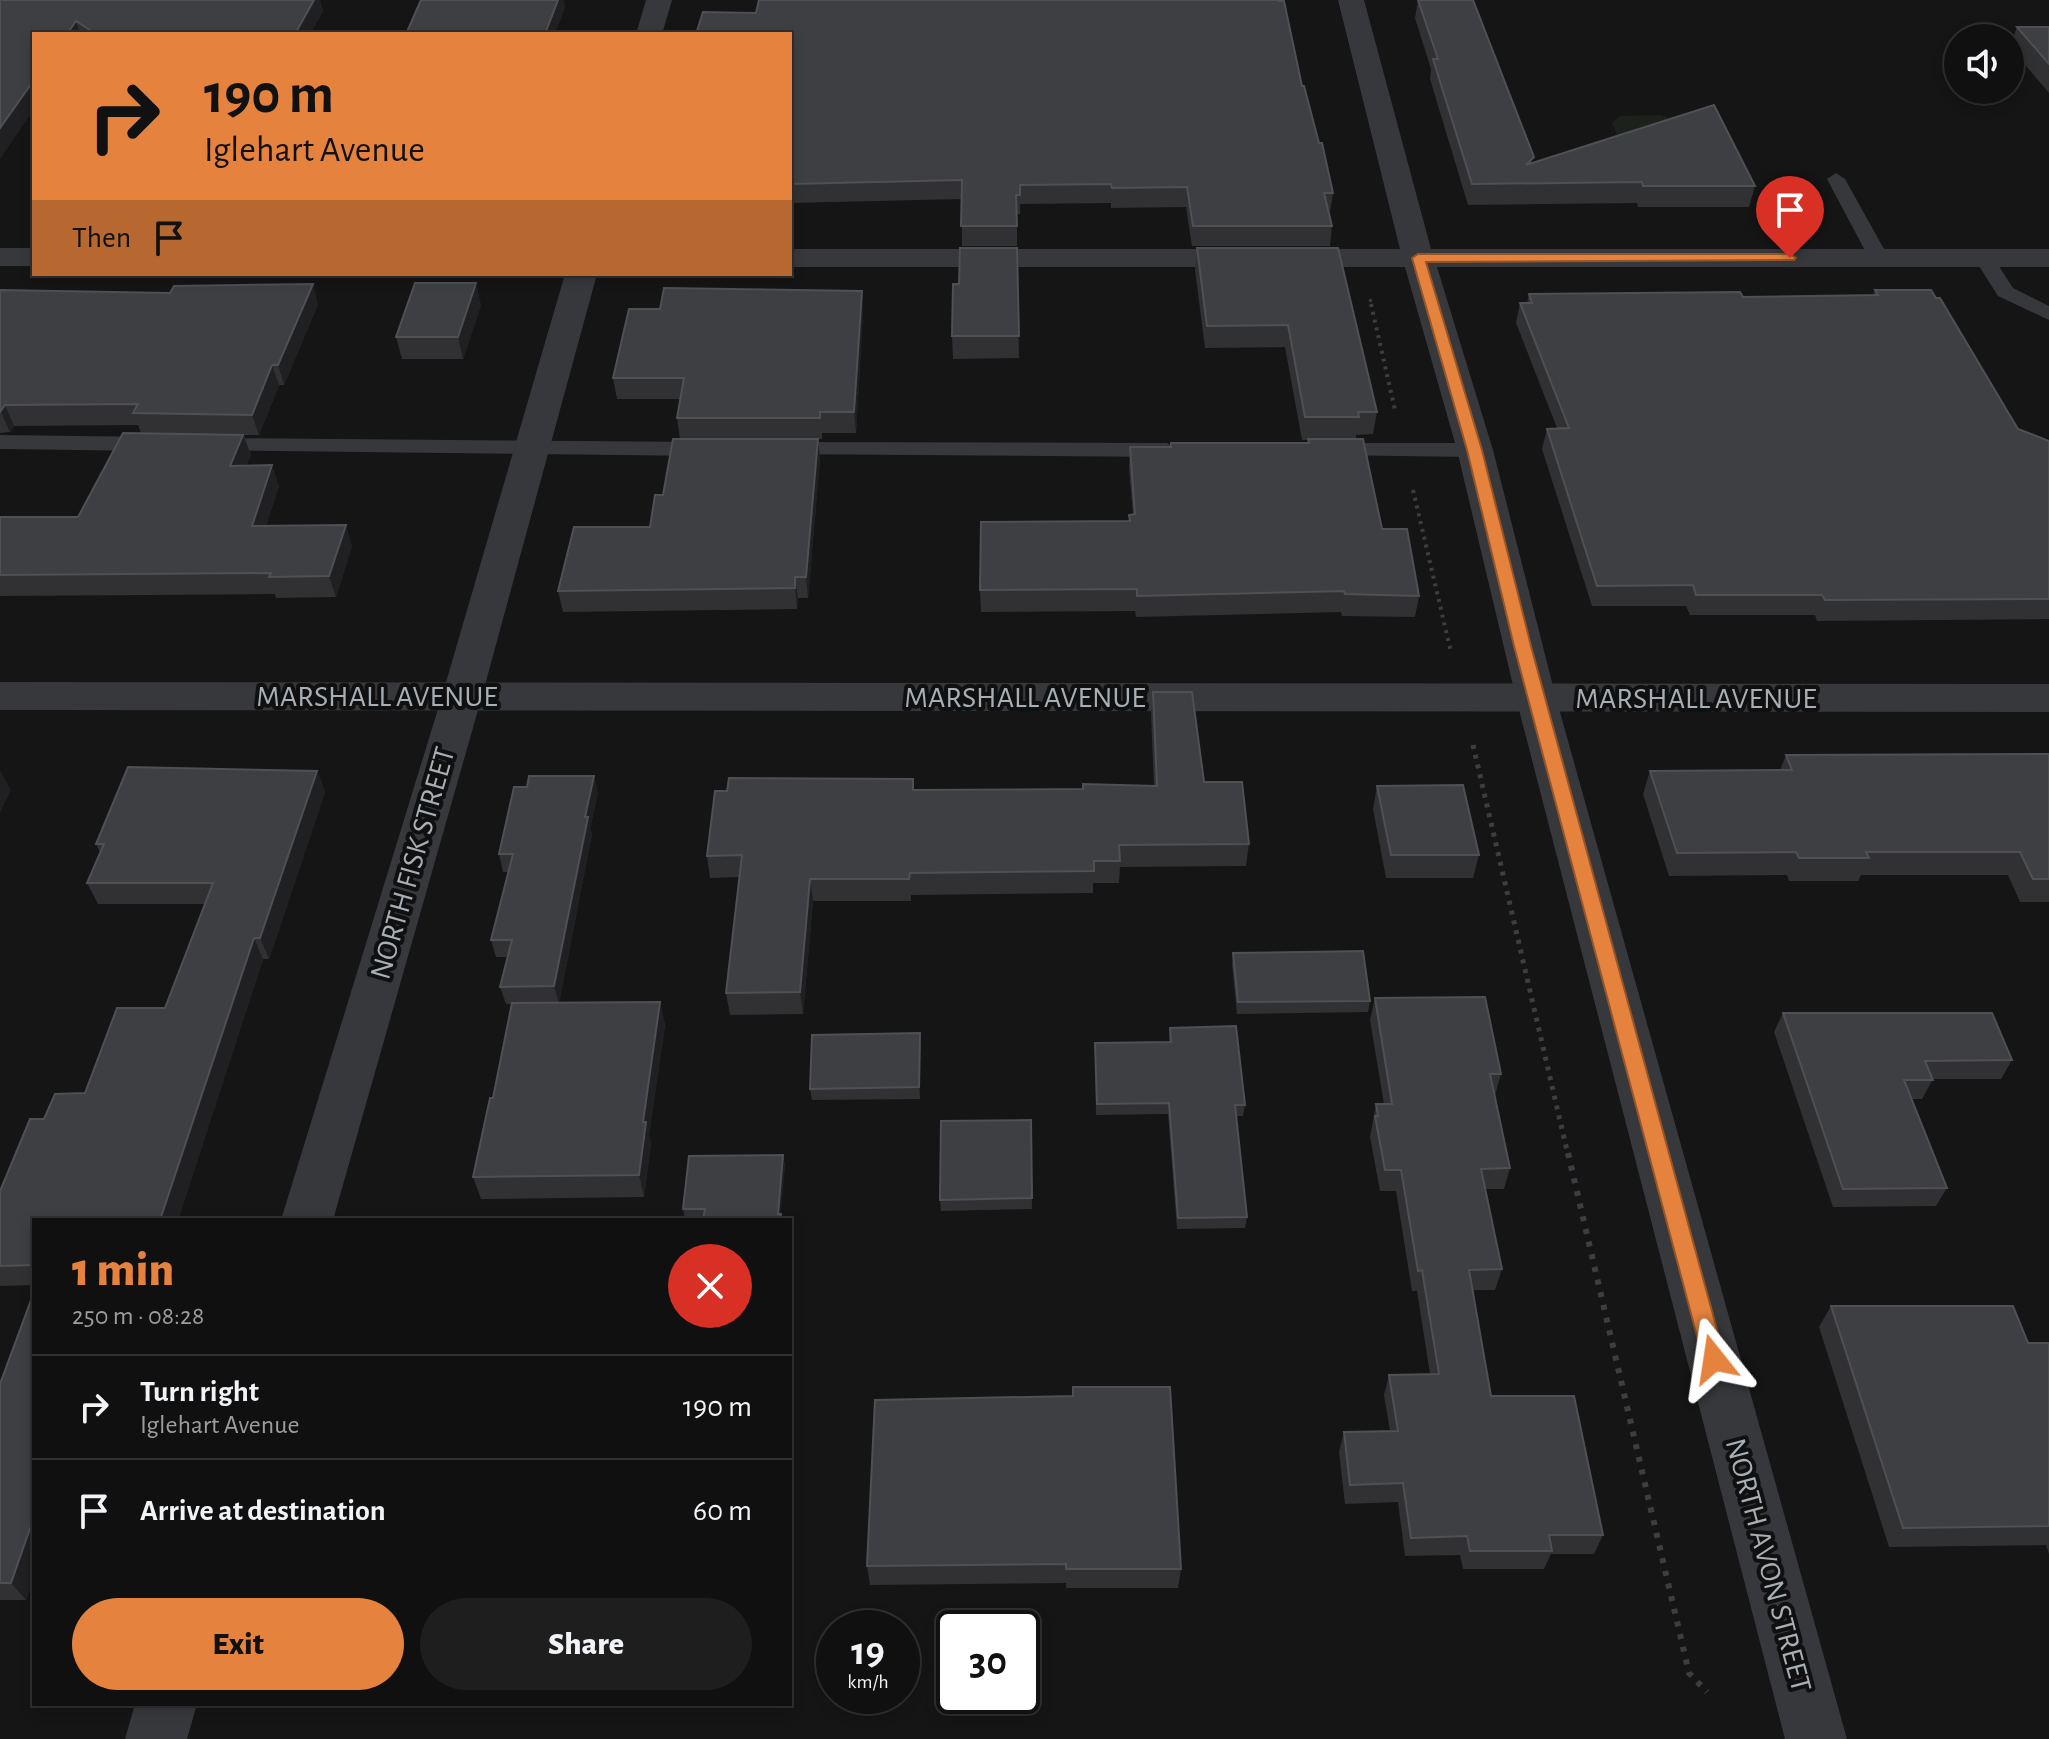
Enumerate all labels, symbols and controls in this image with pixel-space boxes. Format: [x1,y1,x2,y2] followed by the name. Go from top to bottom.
[1944,24,2024,104] map controls
[1944,24,2024,104] button: sound
[72,64,176,168] icon: right
[204,67,334,123] text: 190 m
[204,132,425,168] text: Iglehart Avenue
[1756,176,1824,258] pin
[1768,188,1812,232] icon: arrive
[147,216,191,260] icon: arrive
[72,223,131,253] text: Then
[256,682,498,712] street label: MARSHALL AVENUE
[904,683,1146,713] street label: MARSHALL AVENUE
[1575,684,1817,714] street label: MARSHALL AVENUE
[365,744,461,983] street label: NORTH FISK STREET
[668,1244,752,1328] button: close
[72,1247,174,1295] text: 1 min
[72,1303,204,1329] text: 250 m · 08:28
[1672,1317,1756,1401] position arrow
[140,1377,259,1407] text: Turn right
[72,1385,116,1429] icon: right
[683,1392,752,1422] text: 190 m
[140,1412,299,1438] text: Iglehart Avenue
[1720,1435,1816,1695] street label: NORTH AVON STREET
[72,1489,116,1533] icon: arrive
[140,1496,386,1526] text: Arrive at destination
[693,1496,752,1526] text: 60 m
[72,1598,404,1690] button: Exit
[420,1598,752,1690] button: Share
[936,1610,1040,1714] speed limit sign: 30
[851,1632,885,1672] text: 19
[847,1672,889,1692] text: km/h

